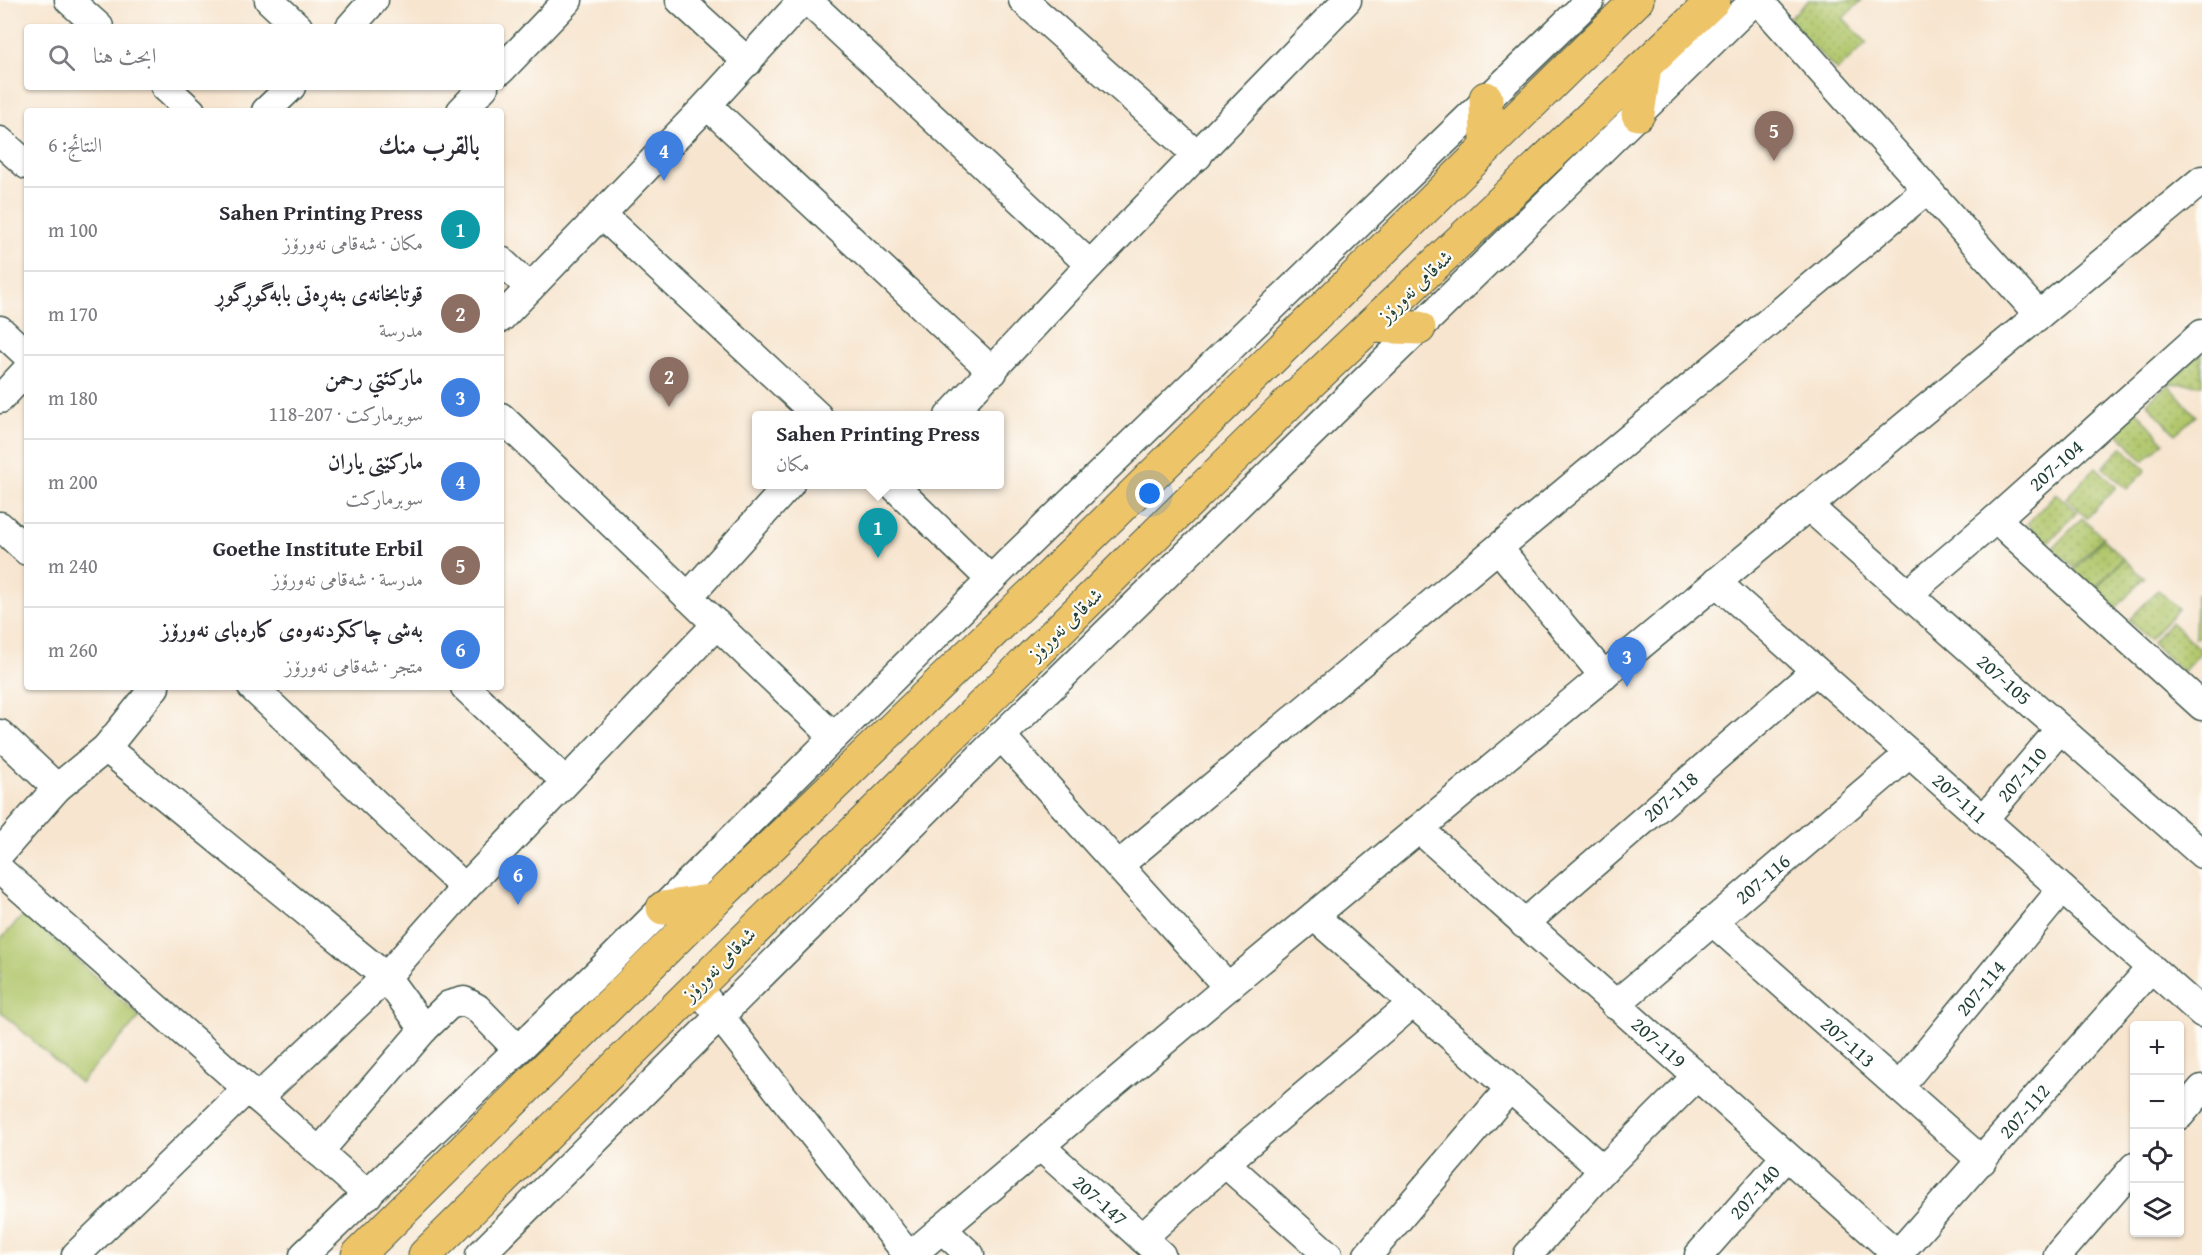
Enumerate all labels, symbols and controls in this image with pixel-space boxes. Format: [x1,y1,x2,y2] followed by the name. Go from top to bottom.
[24,24,504,90] search box
[93,39,157,71] text: ابحث هنا
[45,41,78,74] icon: search
[1754,112,1794,161] pin: 5
[378,125,480,164] text: بالقرب منك
[48,130,102,159] text: النتائج: 6
[644,132,684,181] pin: 4
[219,196,423,228] text: Sahen Printing Press
[48,215,98,244] text: 100 m
[455,215,466,244] text: 1
[283,228,423,257] text: مكان · شەقامی نەورۆز
[1369,242,1459,330] street label: شەقامی نەورۆز
[216,277,423,309] text: قوتابخانەی بنەڕەتی بابەگوڕگوڕ
[48,299,98,328] text: 170 m
[455,299,466,328] text: 2
[379,315,423,344] text: مدرسة
[650,358,688,407] pin: 2
[325,361,423,393] text: ماركئتي رحمن
[48,383,98,412] text: 180 m
[455,383,466,412] text: 3
[269,399,423,428] text: سوبرماركت · 207-118
[752,411,1004,489] popup
[776,417,980,449] text: Sahen Printing Press
[2022,433,2089,497] street label: 207-104
[328,445,423,477] text: مارکێتی یاران
[776,449,810,478] text: مكان
[48,467,98,496] text: 200 m
[455,467,466,496] text: 4
[1135,479,1164,508] your location
[345,483,423,512] text: سوبرماركت
[858,508,898,558] pin: 1
[213,532,423,564] text: Goethe Institute Erbil
[48,551,98,580] text: 240 m
[455,551,466,580] text: 5
[272,564,423,593] text: مدرسة · شەقامی نەورۆز
[1019,580,1109,668] street label: شەقامی نەورۆز
[161,613,423,645] text: به‌شی چاككردنه‌وه‌ی كاره‌بای نه‌ورۆز
[48,635,98,664] text: 260 m
[455,635,466,664] text: 6
[1608,638,1646,687] pin: 3
[1971,647,2039,711] street label: 207-105
[285,651,423,680] text: متجر · شەقامی نەورۆز
[1989,740,2053,808] street label: 207-110
[1636,764,1704,829] street label: 207-118
[1926,766,1994,830] street label: 207-111
[1728,847,1796,911] street label: 207-116
[498,856,538,905] pin: 6
[674,920,762,1009] street label: شەقامی نەورۆز
[1948,954,2012,1022] street label: 207-114
[1815,1009,1882,1074] street label: 207-113
[1625,1010,1693,1074] street label: 207-119
[2130,1021,2184,1237] map controls
[2130,1021,2184,1075] button: +
[2130,1075,2184,1129] button: −
[1992,1077,2056,1145] street label: 207-112
[2130,1129,2184,1183] button: locate
[1722,1158,1786,1225] street label: 207-140
[1067,1167,1134,1232] street label: 207-147
[2130,1183,2184,1237] button: layers

